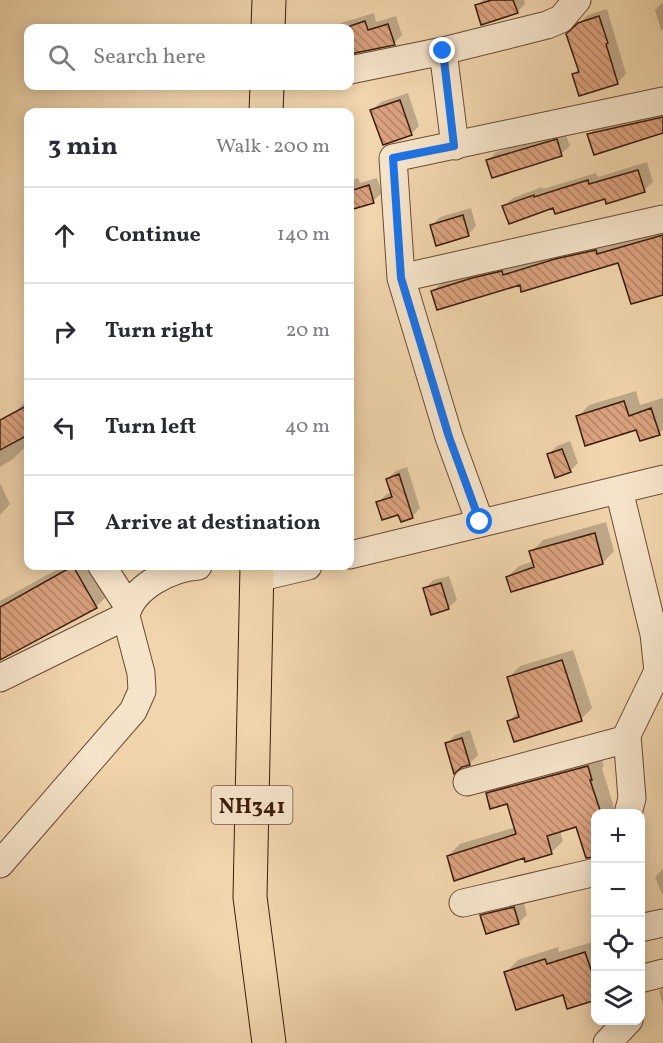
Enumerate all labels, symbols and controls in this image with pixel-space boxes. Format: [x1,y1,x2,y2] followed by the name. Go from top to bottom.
[24,24,354,90] search box
[429,37,455,63] route end
[45,41,78,74] icon: search
[93,42,206,73] text: Search here
[48,129,118,165] text: 3 min
[216,133,330,161] text: Walk · 200 m
[48,219,81,252] icon: ahead
[105,220,201,251] text: Continue
[277,221,330,249] text: 140 m
[48,315,81,348] icon: right
[105,316,213,347] text: Turn right
[286,317,330,345] text: 20 m
[48,411,81,444] icon: left
[105,412,196,443] text: Turn left
[285,413,330,441] text: 40 m
[48,507,81,540] icon: arrive
[105,508,321,539] text: Arrive at destination
[466,508,492,534] route start
[212,786,292,824] road number: NH341
[591,809,645,1025] map controls
[591,809,645,863] button: +
[591,863,645,917] button: −
[591,917,645,971] button: locate
[591,971,645,1025] button: layers

